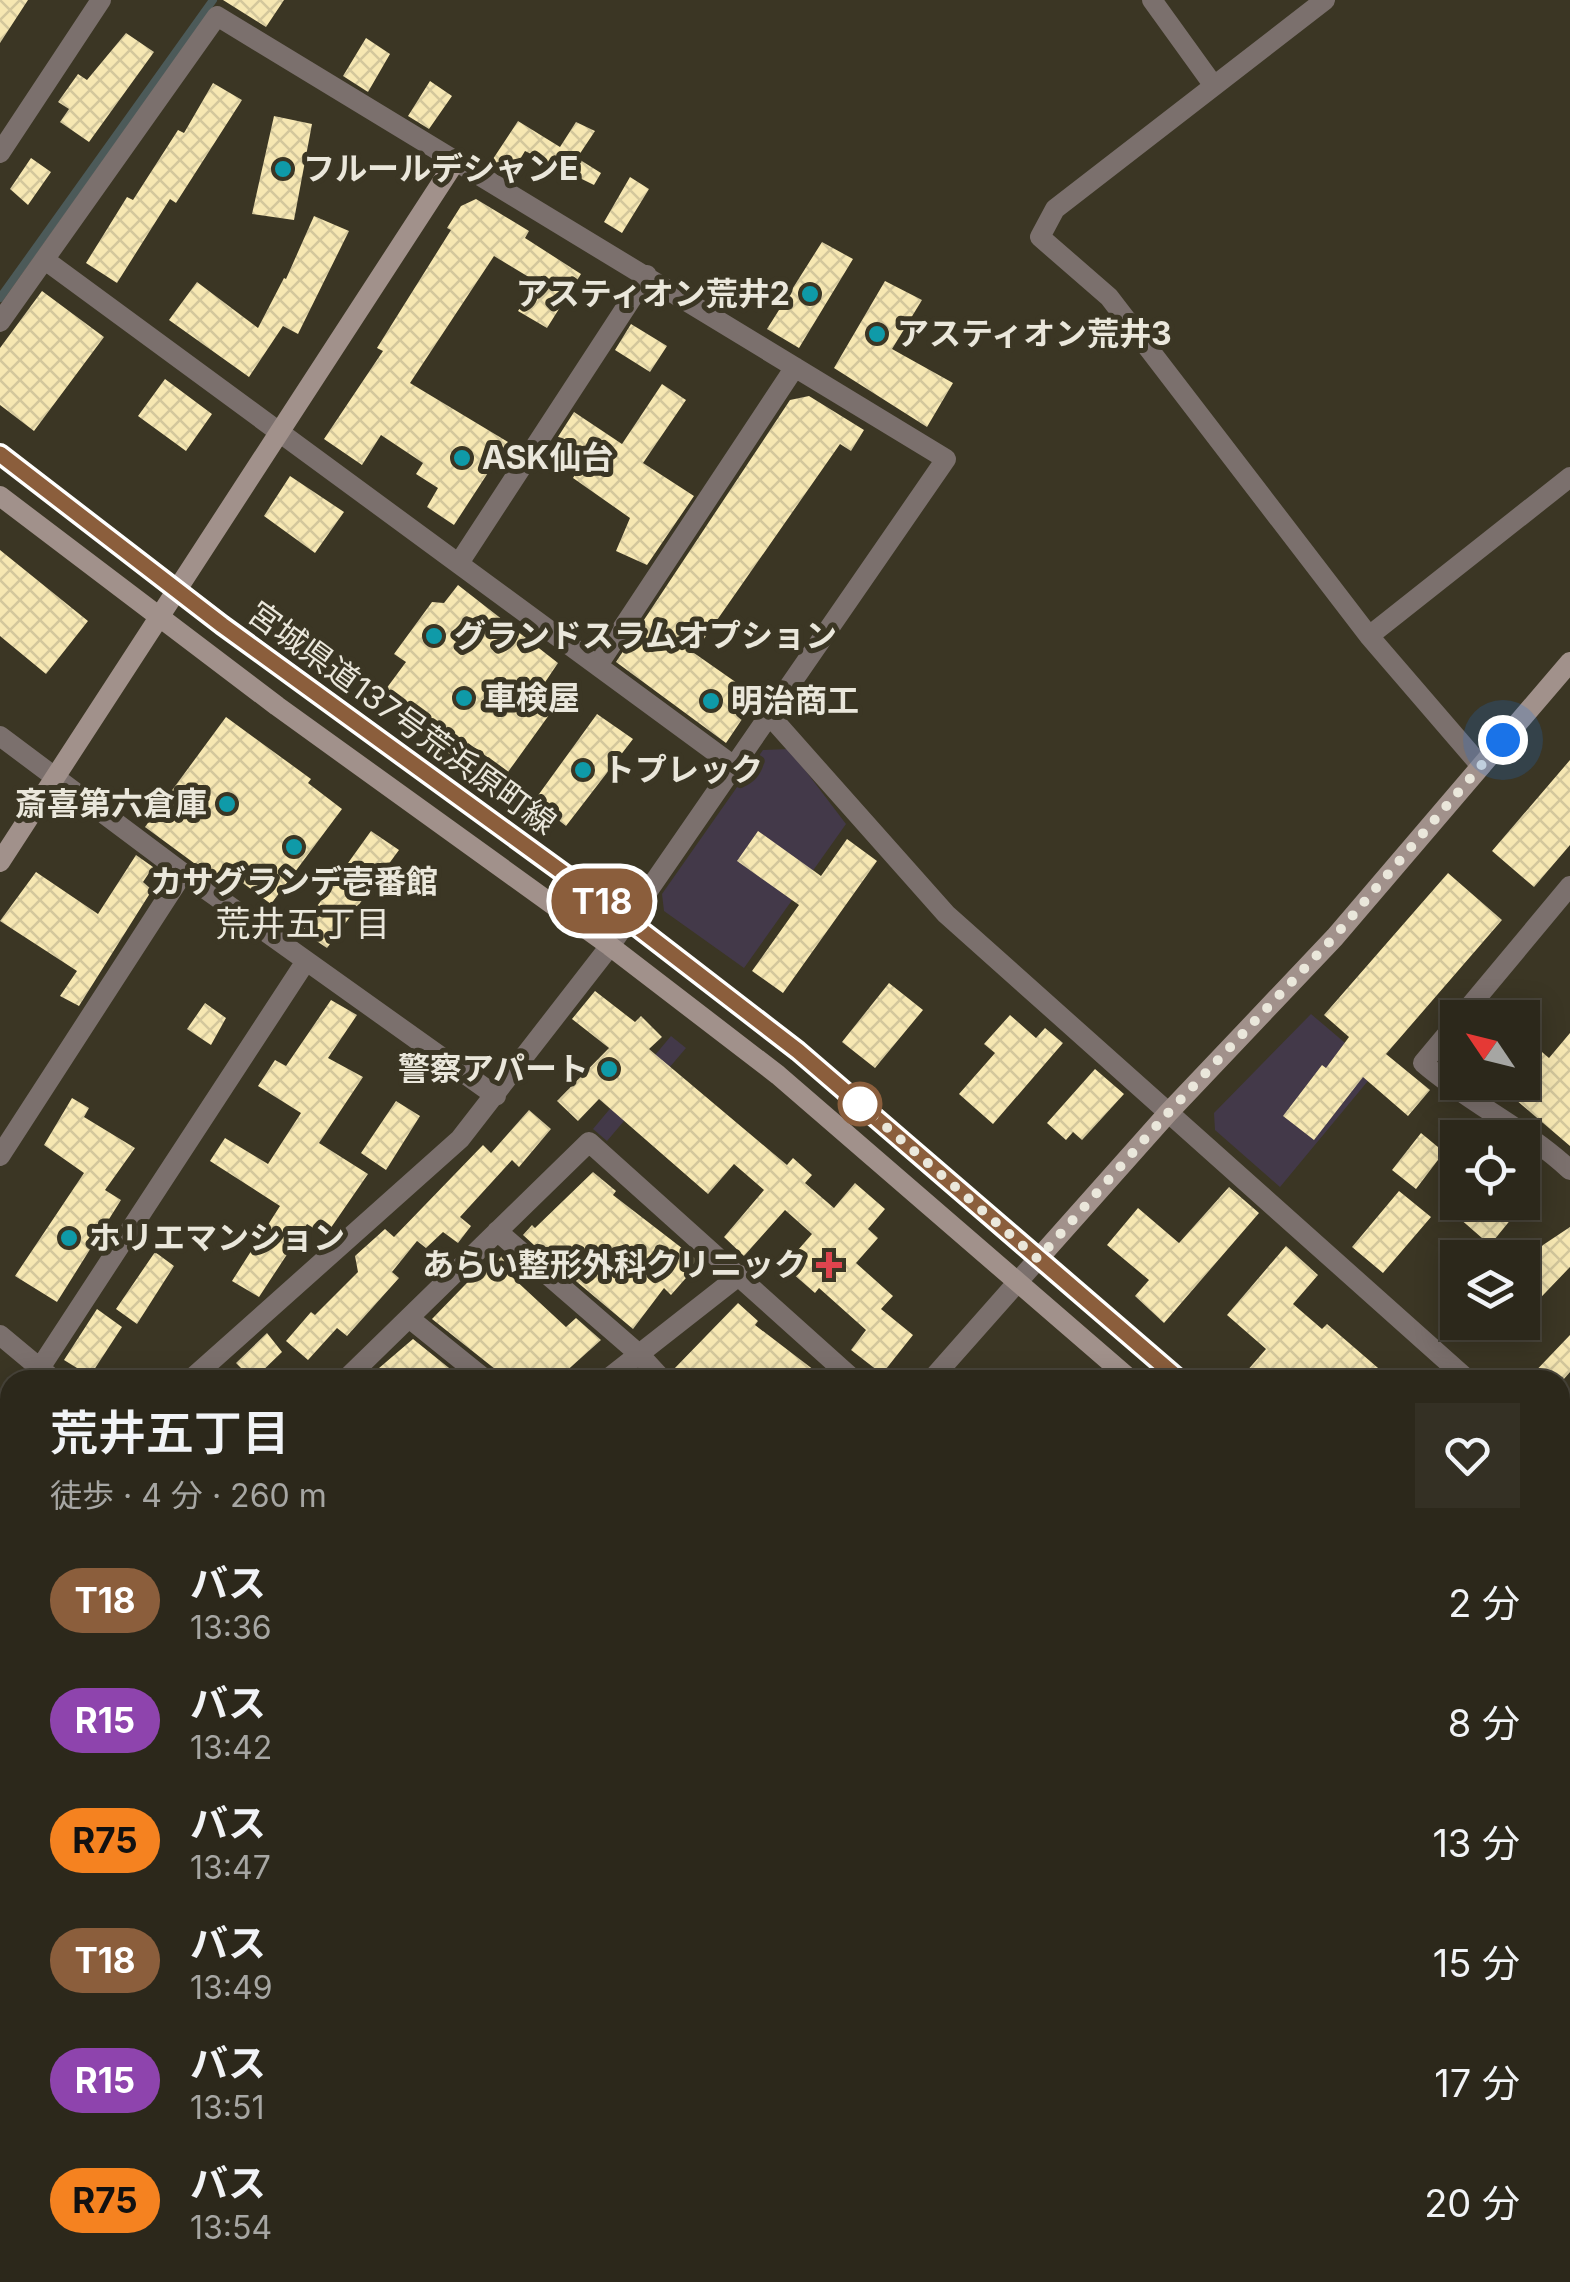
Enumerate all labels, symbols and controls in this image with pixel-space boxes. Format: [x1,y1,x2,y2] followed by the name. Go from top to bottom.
[303,149,578,188] place label: フルールデシャンE
[272,158,294,180] marker: フルールデシャンE
[516,274,790,313] place label: アスティオン荒井2
[799,283,821,305] marker: アスティオン荒井2
[897,314,1172,353] place label: アスティオン荒井3
[866,323,888,345] marker: アスティオン荒井3
[482,438,613,477] place label: ASK仙台
[451,447,473,469] marker: ASK仙台
[241,593,564,842] street label: 宮城県道137号荒浜原町線
[454,616,837,655] place label: グランドスラムオプション
[423,625,445,647] marker: グランドスラムオプション
[484,678,580,717] place label: 車検屋
[731,681,859,720] place label: 明治商工
[453,687,475,709] marker: 車検屋
[700,690,722,712] marker: 明治商工
[1478,715,1528,765] your location
[603,750,763,789] place label: トプレック
[572,759,594,781] marker: トプレック
[15,784,207,823] place label: 斎喜第六倉庫
[216,793,238,815] marker: 斎喜第六倉庫
[283,836,305,858] marker: カサグランデ壱番館
[150,862,438,901] place label: カサグランデ壱番館
[544,868,660,934] line badge: T18
[571,880,633,922] text: T18
[215,902,391,944] district label: 荒井五丁目
[1440,1000,1540,1100] north arrow
[1440,1000,1540,1340] map controls
[398,1049,589,1088] place label: 警察アパート
[598,1058,620,1080] marker: 警察アパート
[839,1083,881,1125] unlabelled marker
[1440,1120,1540,1220] button: locate
[89,1218,345,1257] place label: ホリエマンション
[58,1227,80,1249] marker: ホリエマンション
[1440,1240,1540,1340] button: layers
[422,1245,806,1284] place label: あらい整形外科クリニック
[816,1252,842,1278] marker: あらい整形外科クリニック
[50,1403,290,1462] text: 荒井五丁目
[1415,1403,1520,1508] button: heart
[50,1476,327,1515] text: 徒歩 · 4 分 · 260 m
[190,1560,266,1606] text: バス
[74,1579,136,1621] text: T18
[1448,1580,1520,1626] text: 2 分
[190,1608,272,1647] text: 13:36
[190,1680,266,1726] text: バス
[75,1699,135,1741] text: R15
[1448,1700,1520,1746] text: 8 分
[190,1728,272,1767] text: 13:42
[190,1800,266,1846] text: バス
[72,1819,138,1861] text: R75
[1432,1820,1520,1866] text: 13 分
[190,1848,271,1887] text: 13:47
[190,1920,266,1966] text: バス
[74,1939,136,1981] text: T18
[1433,1940,1520,1986] text: 15 分
[190,1968,273,2007] text: 13:49
[190,2040,266,2086] text: バス
[75,2059,135,2101] text: R15
[1434,2060,1520,2106] text: 17 分
[190,2088,264,2127] text: 13:51
[190,2160,266,2206] text: バス
[72,2179,138,2221] text: R75
[1424,2180,1520,2226] text: 20 分
[190,2208,272,2247] text: 13:54

